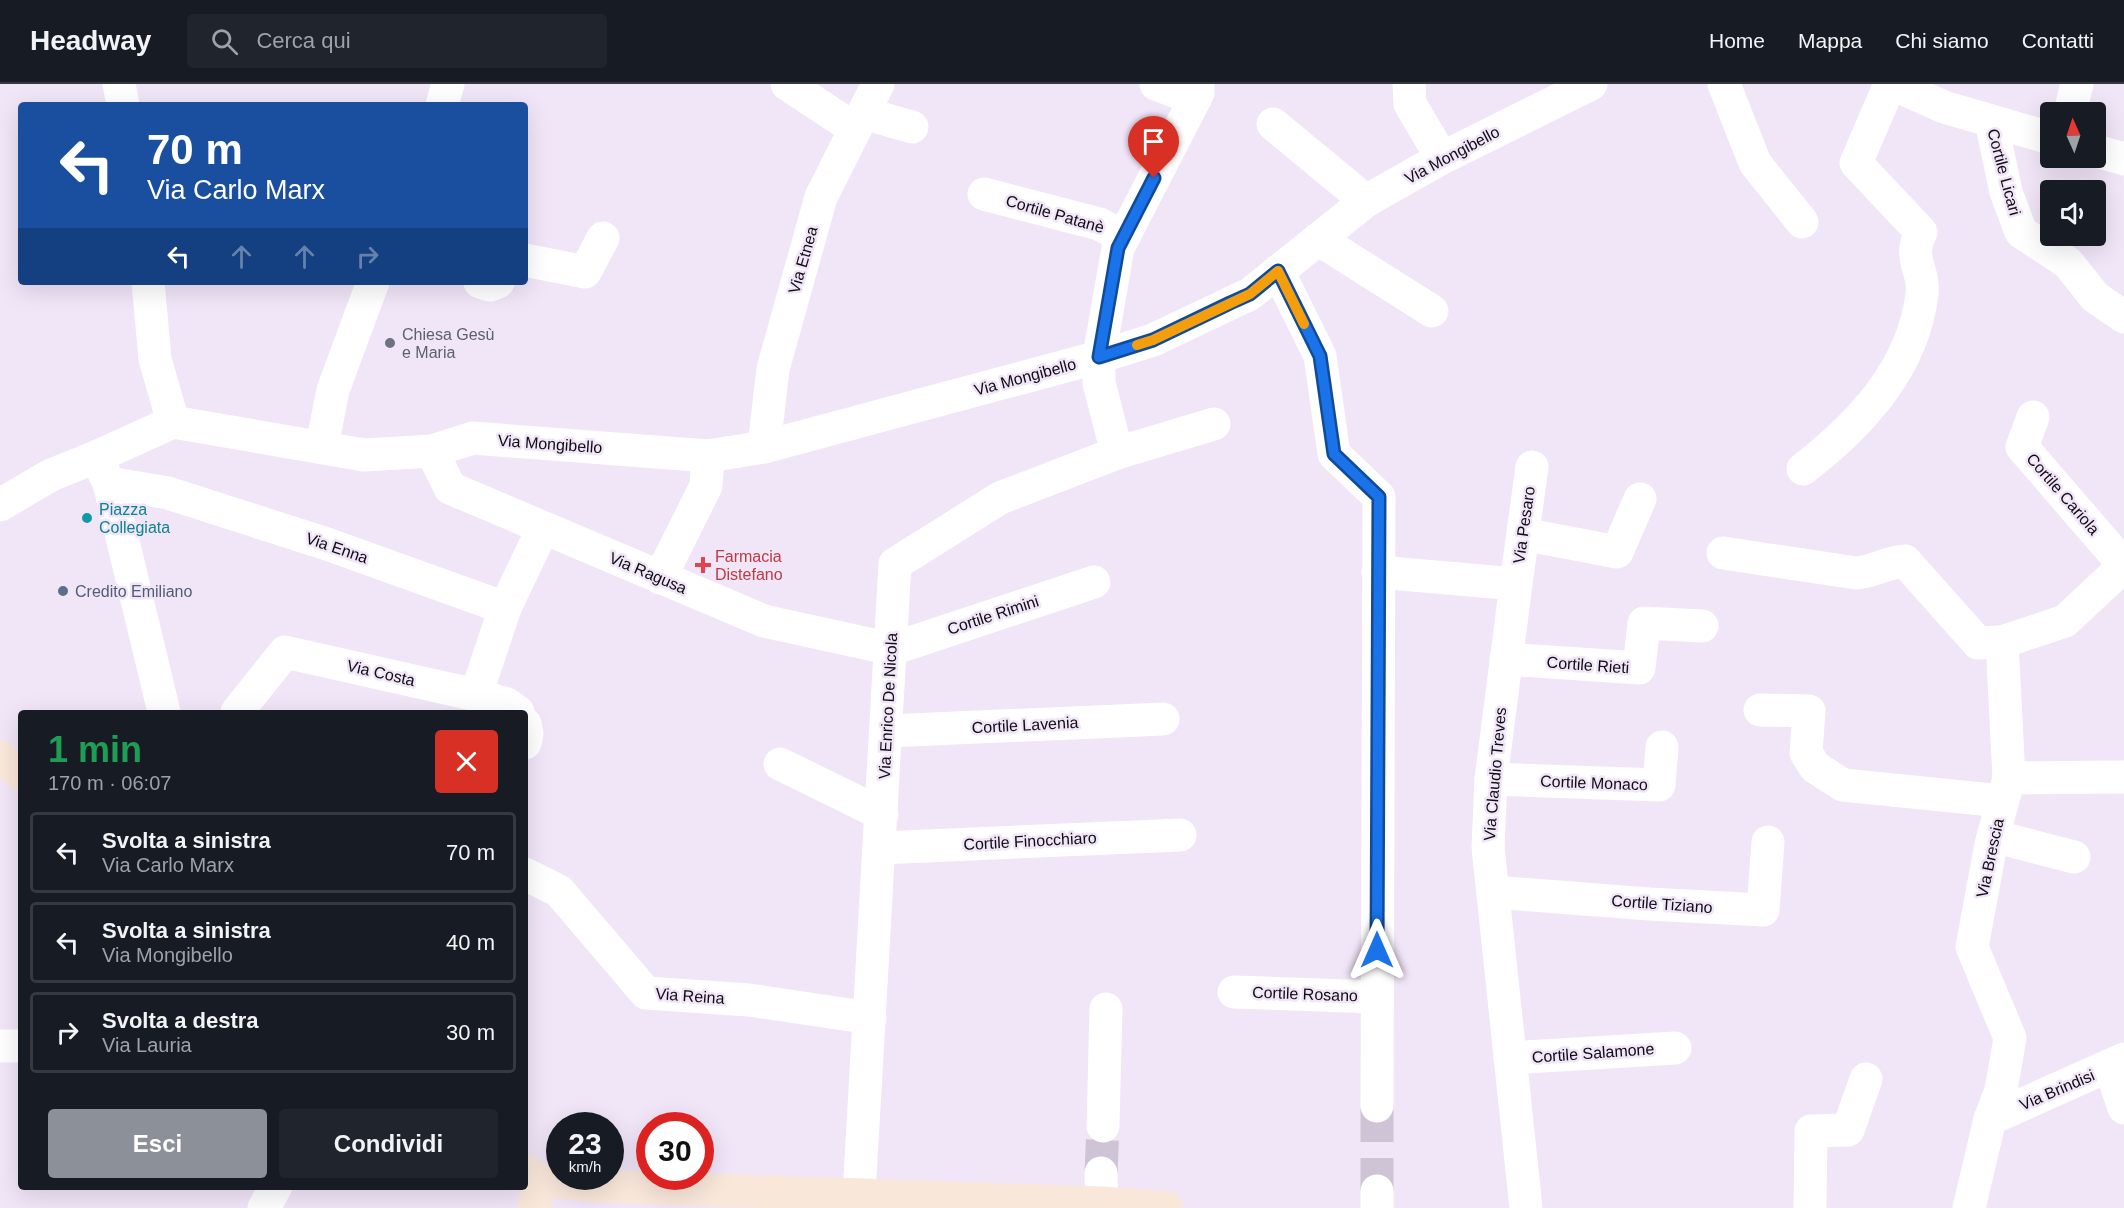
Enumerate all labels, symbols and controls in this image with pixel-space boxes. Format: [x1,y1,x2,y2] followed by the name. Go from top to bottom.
[187,14,607,68] search box
[30,25,151,56] text: Headway
[208,25,241,58] icon: search
[256,28,351,53] text: Cerca qui
[1709,29,1765,52] text: Home
[1798,29,1862,52] text: Mappa
[1895,29,1989,52] text: Chi siamo
[2022,29,2094,52] text: Contatti
[2040,102,2106,168] north arrow
[2040,102,2106,246] map controls
[1128,116,1179,178] pin
[1402,123,1502,187] street label: Via Mongibello
[1137,125,1170,158] icon: arrive
[48,126,126,204] icon: left
[147,126,243,173] text: 70 m
[1984,127,2024,217] street label: Cortile Licari
[147,175,325,205] text: Via Carlo Marx
[2040,180,2106,246] button: sound
[1004,192,1106,236] street label: Cortile Patanè
[785,224,821,296] street label: Via Etnea
[162,240,195,273] icon: left
[225,240,258,273] icon: ahead
[288,240,321,273] icon: ahead
[351,240,384,273] icon: right
[402,326,495,361] place label: Chiesa Gesù e Maria
[383,336,397,350] marker: Chiesa Gesù e Maria
[972,355,1078,399] street label: Via Mongibello
[497,432,603,456] street label: Via Mongibello
[2023,450,2103,538] street label: Cortile Cariola
[1510,485,1538,565] street label: Via Pesaro
[99,501,170,536] place label: Piazza Collegiata
[80,511,94,525] marker: Piazza Collegiata
[304,529,370,567] street label: Via Enna
[715,548,783,583] place label: Farmacia Distefano
[607,549,689,597] street label: Via Ragusa
[696,558,710,572] marker: Farmacia Distefano
[75,583,192,600] place label: Credito Emiliano
[56,584,70,598] marker: Credito Emiliano
[945,592,1041,638] street label: Cortile Rimini
[876,632,900,780] street label: Via Enrico De Nicola
[1546,654,1630,676] street label: Cortile Rieti
[345,657,417,689] street label: Via Costa
[1481,707,1509,841] street label: Via Claudio Treves
[971,714,1079,736] street label: Cortile Lavenia
[48,729,142,770] text: 1 min
[435,730,498,793] button: close
[48,772,171,794] text: 170 m · 06:07
[1540,773,1648,793] street label: Cortile Monaco
[1973,817,2007,899] street label: Via Brescia
[102,828,271,853] text: Svolta a sinistra
[963,829,1097,853] street label: Cortile Finocchiaro
[51,836,84,869] icon: left
[446,840,495,865] text: 70 m
[102,854,234,876] text: Via Carlo Marx
[1611,892,1713,916] street label: Cortile Tiziano
[102,918,271,943] text: Svolta a sinistra
[1345,918,1409,982] position arrow
[51,926,84,959] icon: left
[446,930,495,955] text: 40 m
[102,944,233,966] text: Via Mongibello
[1252,984,1358,1004] street label: Cortile Rosano
[655,985,725,1007] street label: Via Reina
[102,1008,259,1033] text: Svolta a destra
[51,1016,84,1049] icon: right
[446,1020,495,1045] text: 30 m
[102,1034,192,1056] text: Via Lauria
[1531,1040,1655,1066] street label: Cortile Salamone
[2017,1067,2097,1113] street label: Via Brindisi
[48,1109,267,1178] button: Esci
[279,1109,498,1178] button: Condividi
[636,1112,714,1190] speed limit sign: 30
[568,1127,602,1160] text: 23
[569,1158,601,1175] text: km/h

